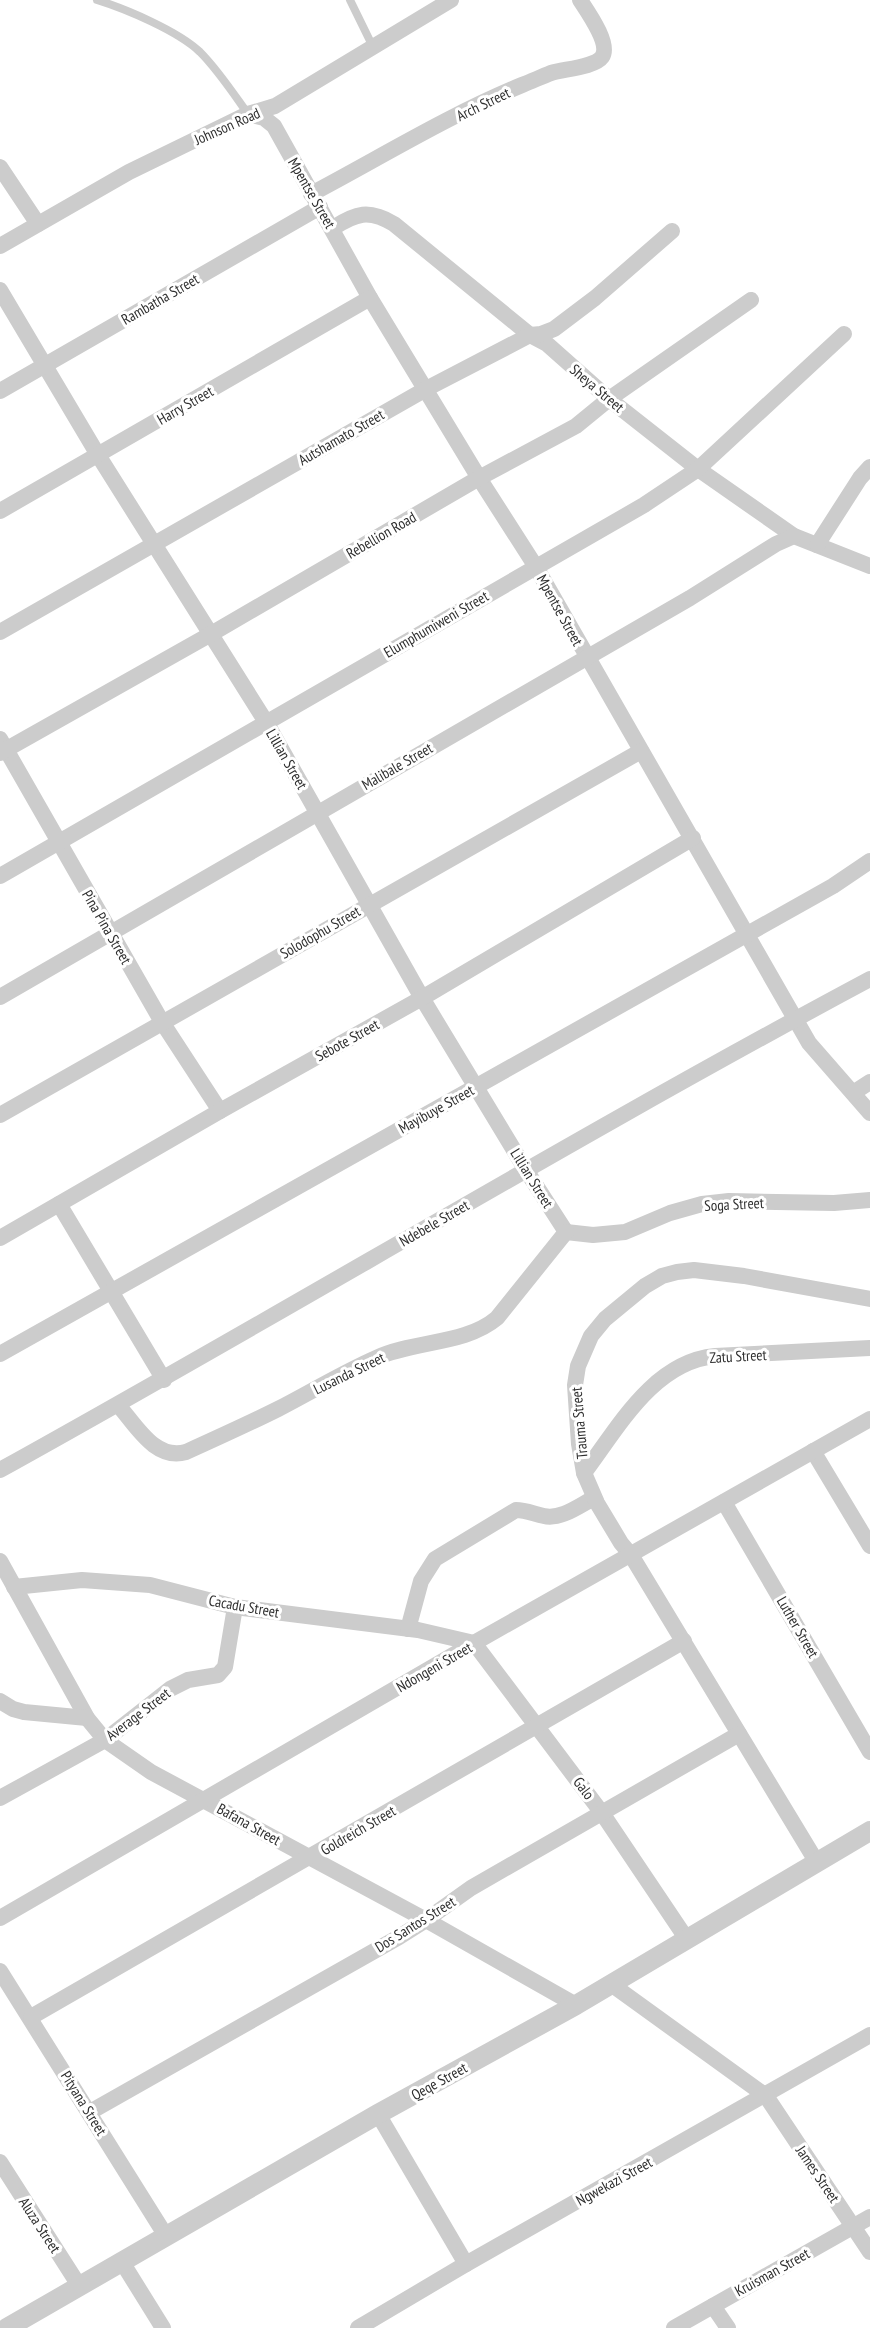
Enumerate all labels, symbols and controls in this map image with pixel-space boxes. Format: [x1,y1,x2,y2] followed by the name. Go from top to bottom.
[453,83,513,125] street label: Arch Street
[190,103,263,149] street label: Johnson Road
[284,154,340,232] street label: Mpentse Street
[118,269,202,329] street label: Rambatha Street
[566,360,628,416] street label: Sheya Street
[154,381,216,429] street label: Harry Street
[295,405,387,469] street label: Autshamato Street
[343,507,419,563] street label: Rebellion Road
[533,571,587,649] street label: Mpentse Street
[380,586,492,662] street label: Elumphumiweni Street
[262,725,312,793] street label: Lillian Street
[358,738,436,794] street label: Malibale Street
[78,886,136,968] street label: Pina Pina Street
[276,901,364,963] street label: Solodophu Street
[312,1015,382,1065] street label: Sebote Street
[395,1080,477,1138] street label: Mayibuye Street
[506,1145,558,1211] street label: Lillian Street
[704,1193,764,1215] street label: Soga Street
[396,1195,472,1251] street label: Ndebele Street
[709,1345,767,1367] street label: Zatu Street
[310,1348,388,1398] street label: Lusanda Street
[566,1386,592,1460] street label: Trauma Street
[207,1590,281,1622] street label: Cacadu Street
[773,1593,823,1661] street label: Luther Street
[393,1638,475,1696] street label: Ndongeni Street
[102,1684,174,1744] street label: Average Street
[569,1773,599,1803] street label: Galo
[214,1799,284,1849] street label: Bafana Street
[317,1801,399,1859] street label: Goldreich Street
[371,1892,459,1956] street label: Dos Santos Street
[408,2058,470,2104] street label: Qeqe Street
[57,2067,111,2139] street label: Pityana Street
[791,2141,844,2206] street label: James Street
[573,2152,655,2210] street label: Ngwekazi Street
[15,2194,65,2256] street label: Aluza Street
[731,2244,813,2300] street label: Kruisman Street

